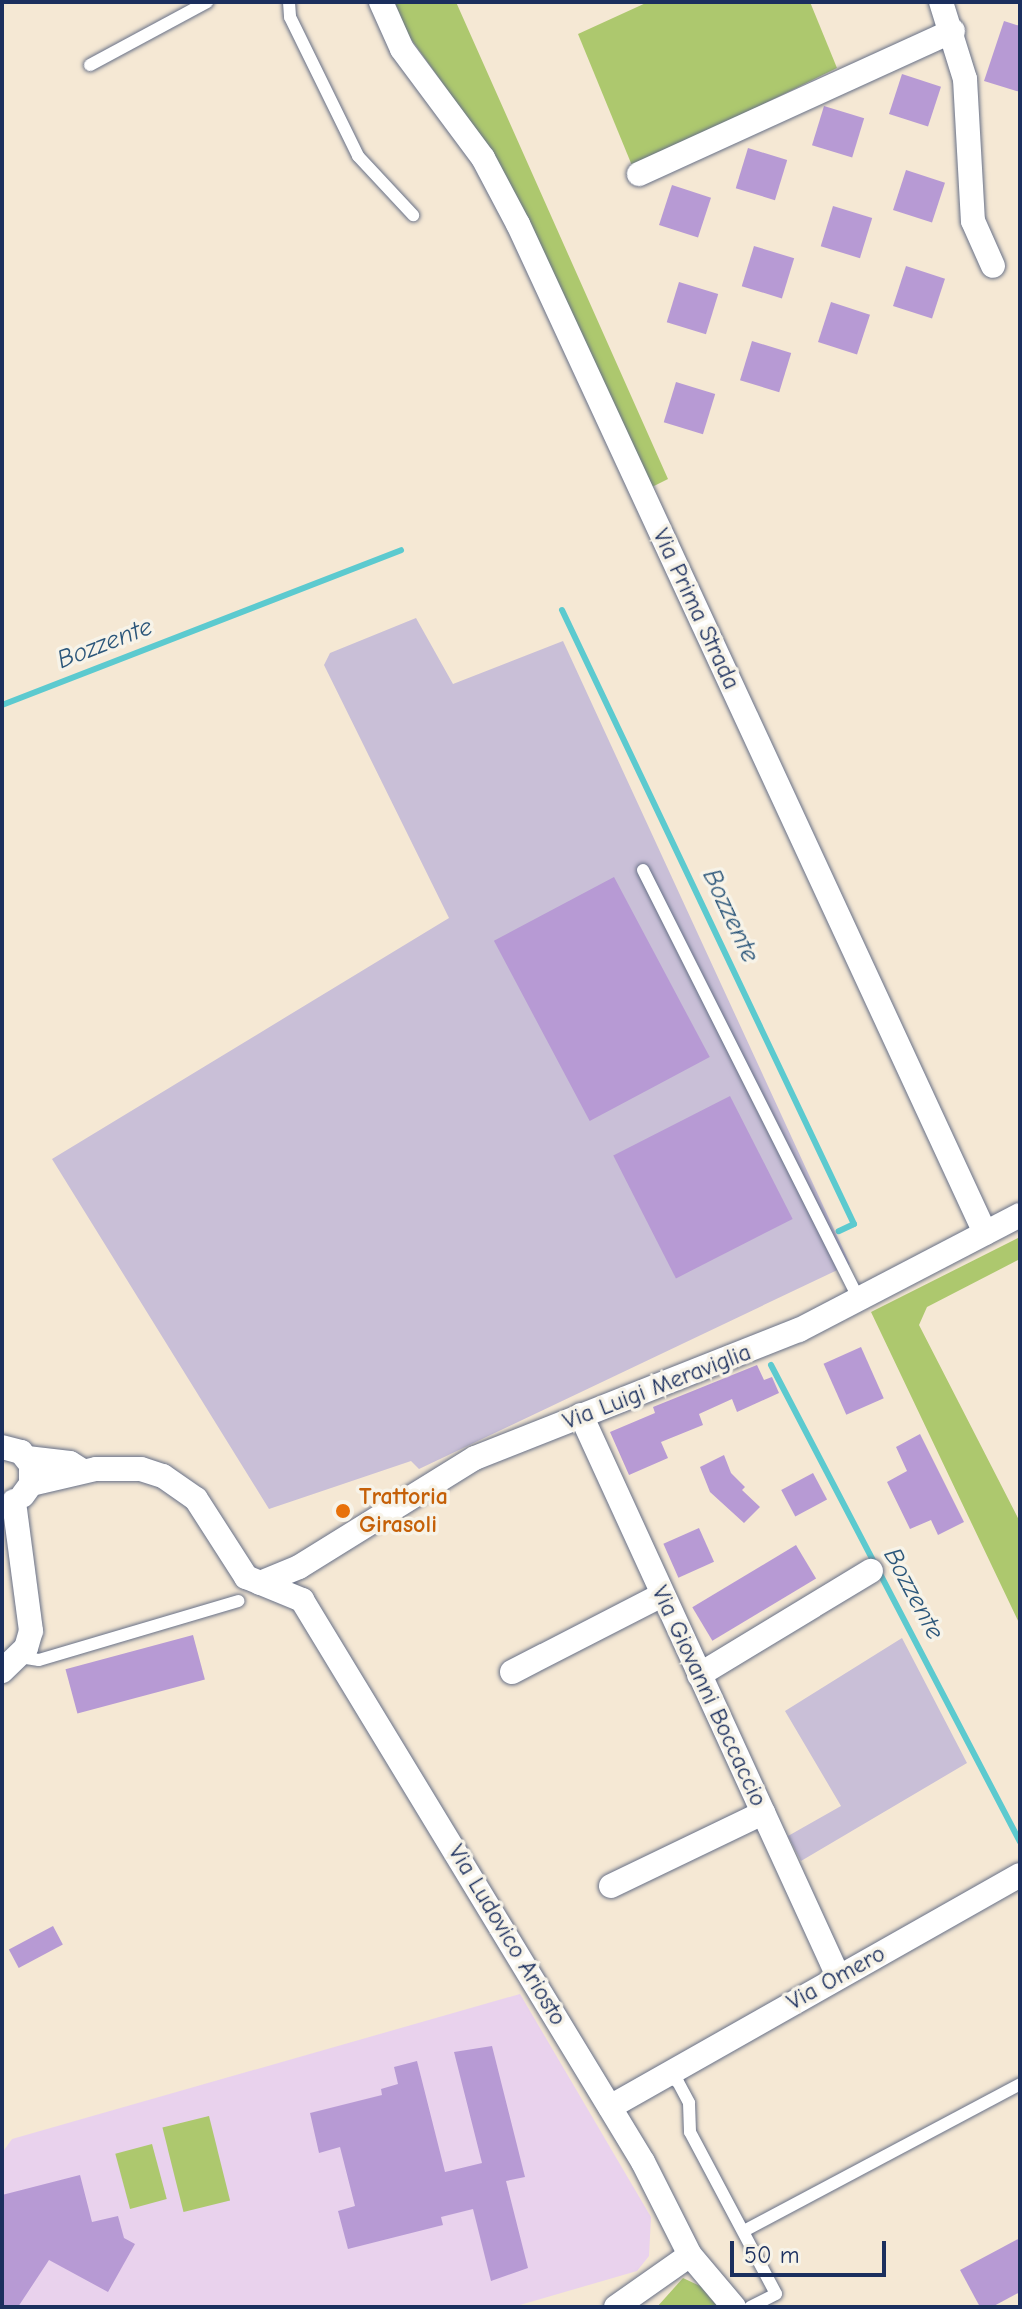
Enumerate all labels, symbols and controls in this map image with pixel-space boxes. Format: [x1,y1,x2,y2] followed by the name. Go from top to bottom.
[646,524,746,694] street label: Via Prima Strada
[53,612,157,676] water label: Bozzente
[695,864,765,968] water label: Bozzente
[559,1338,755,1436] street label: Via Luigi Meraviglia
[359,1483,448,1539] place label: Trattoria Girasoli
[334,1502,352,1520] marker: Trattoria Girasoli
[876,1543,950,1645] water label: Bozzente
[645,1581,773,1811] street label: Via Giovanni Boccaccio
[442,1839,572,2031] street label: Via Ludovico Ariosto
[782,1939,890,2017] street label: Via Omero
[734,2225,890,2275] scale bar
[744,2241,800,2269] text: 50 m

